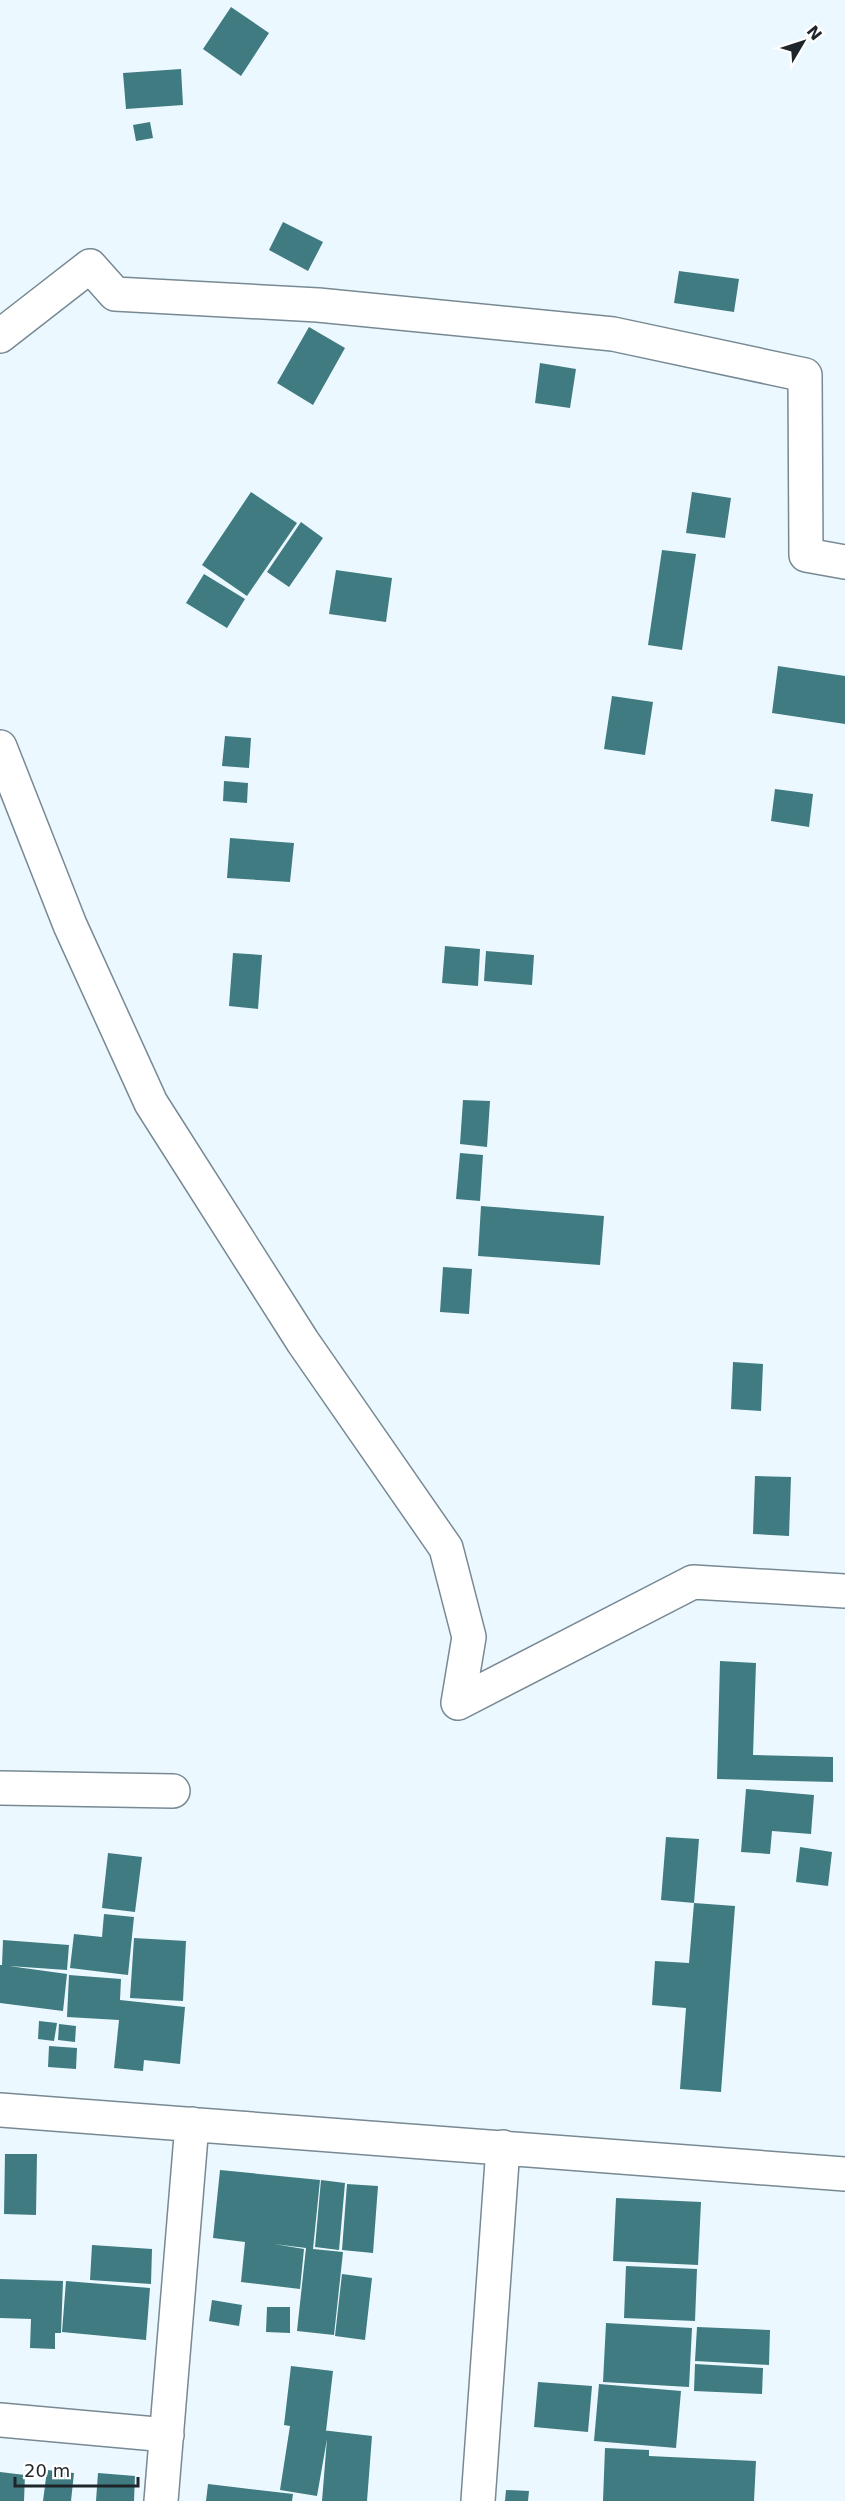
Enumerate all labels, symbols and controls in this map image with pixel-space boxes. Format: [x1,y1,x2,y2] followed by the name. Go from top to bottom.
[773,12,833,72] north arrow
[803,22,826,44] text: N
[15,2450,138,2488] scale bar
[24,2460,70,2481] text: 20 m

